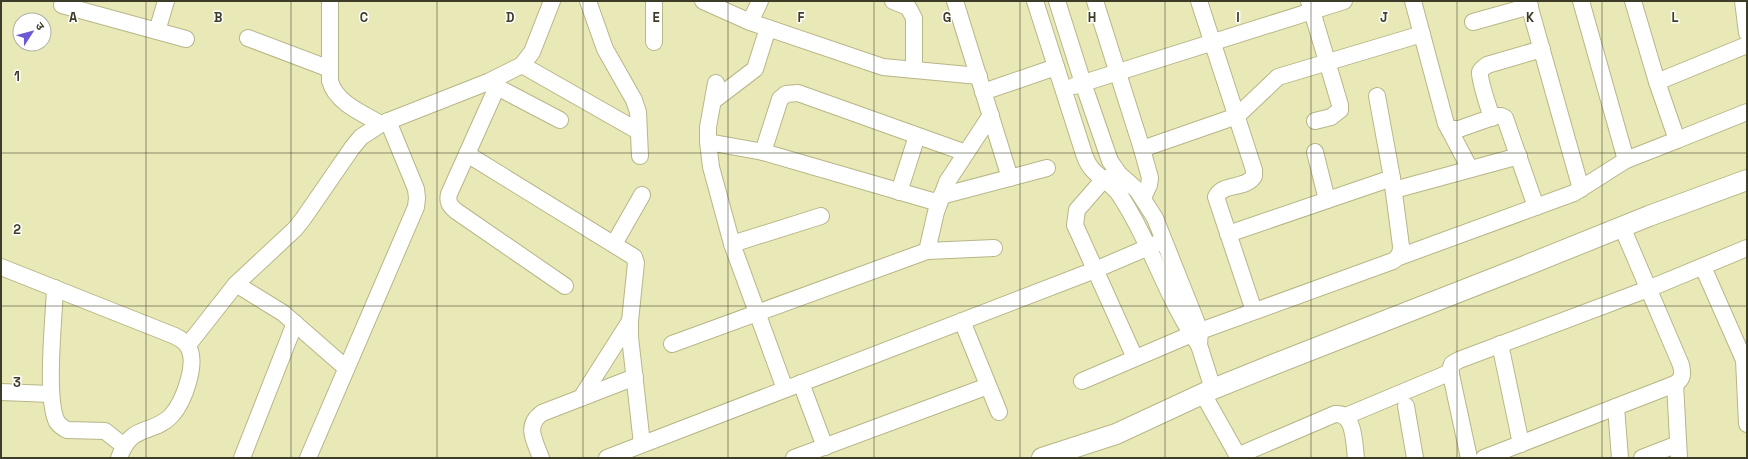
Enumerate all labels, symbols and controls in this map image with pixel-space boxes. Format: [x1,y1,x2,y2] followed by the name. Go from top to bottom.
[69,9,78,26] text: A
[214,9,223,26] text: B
[360,9,368,26] text: C
[506,9,515,26] text: D
[652,9,660,26] text: E
[798,9,805,26] text: F
[943,9,951,26] text: G
[1088,9,1096,26] text: H
[1236,9,1240,26] text: I
[1380,9,1388,26] text: J
[1526,9,1535,26] text: K
[1671,9,1679,26] text: L
[12,12,52,52] north arrow
[33,19,48,33] text: उ
[14,68,20,85] text: 1
[13,221,21,238] text: 2
[13,374,21,391] text: 3

